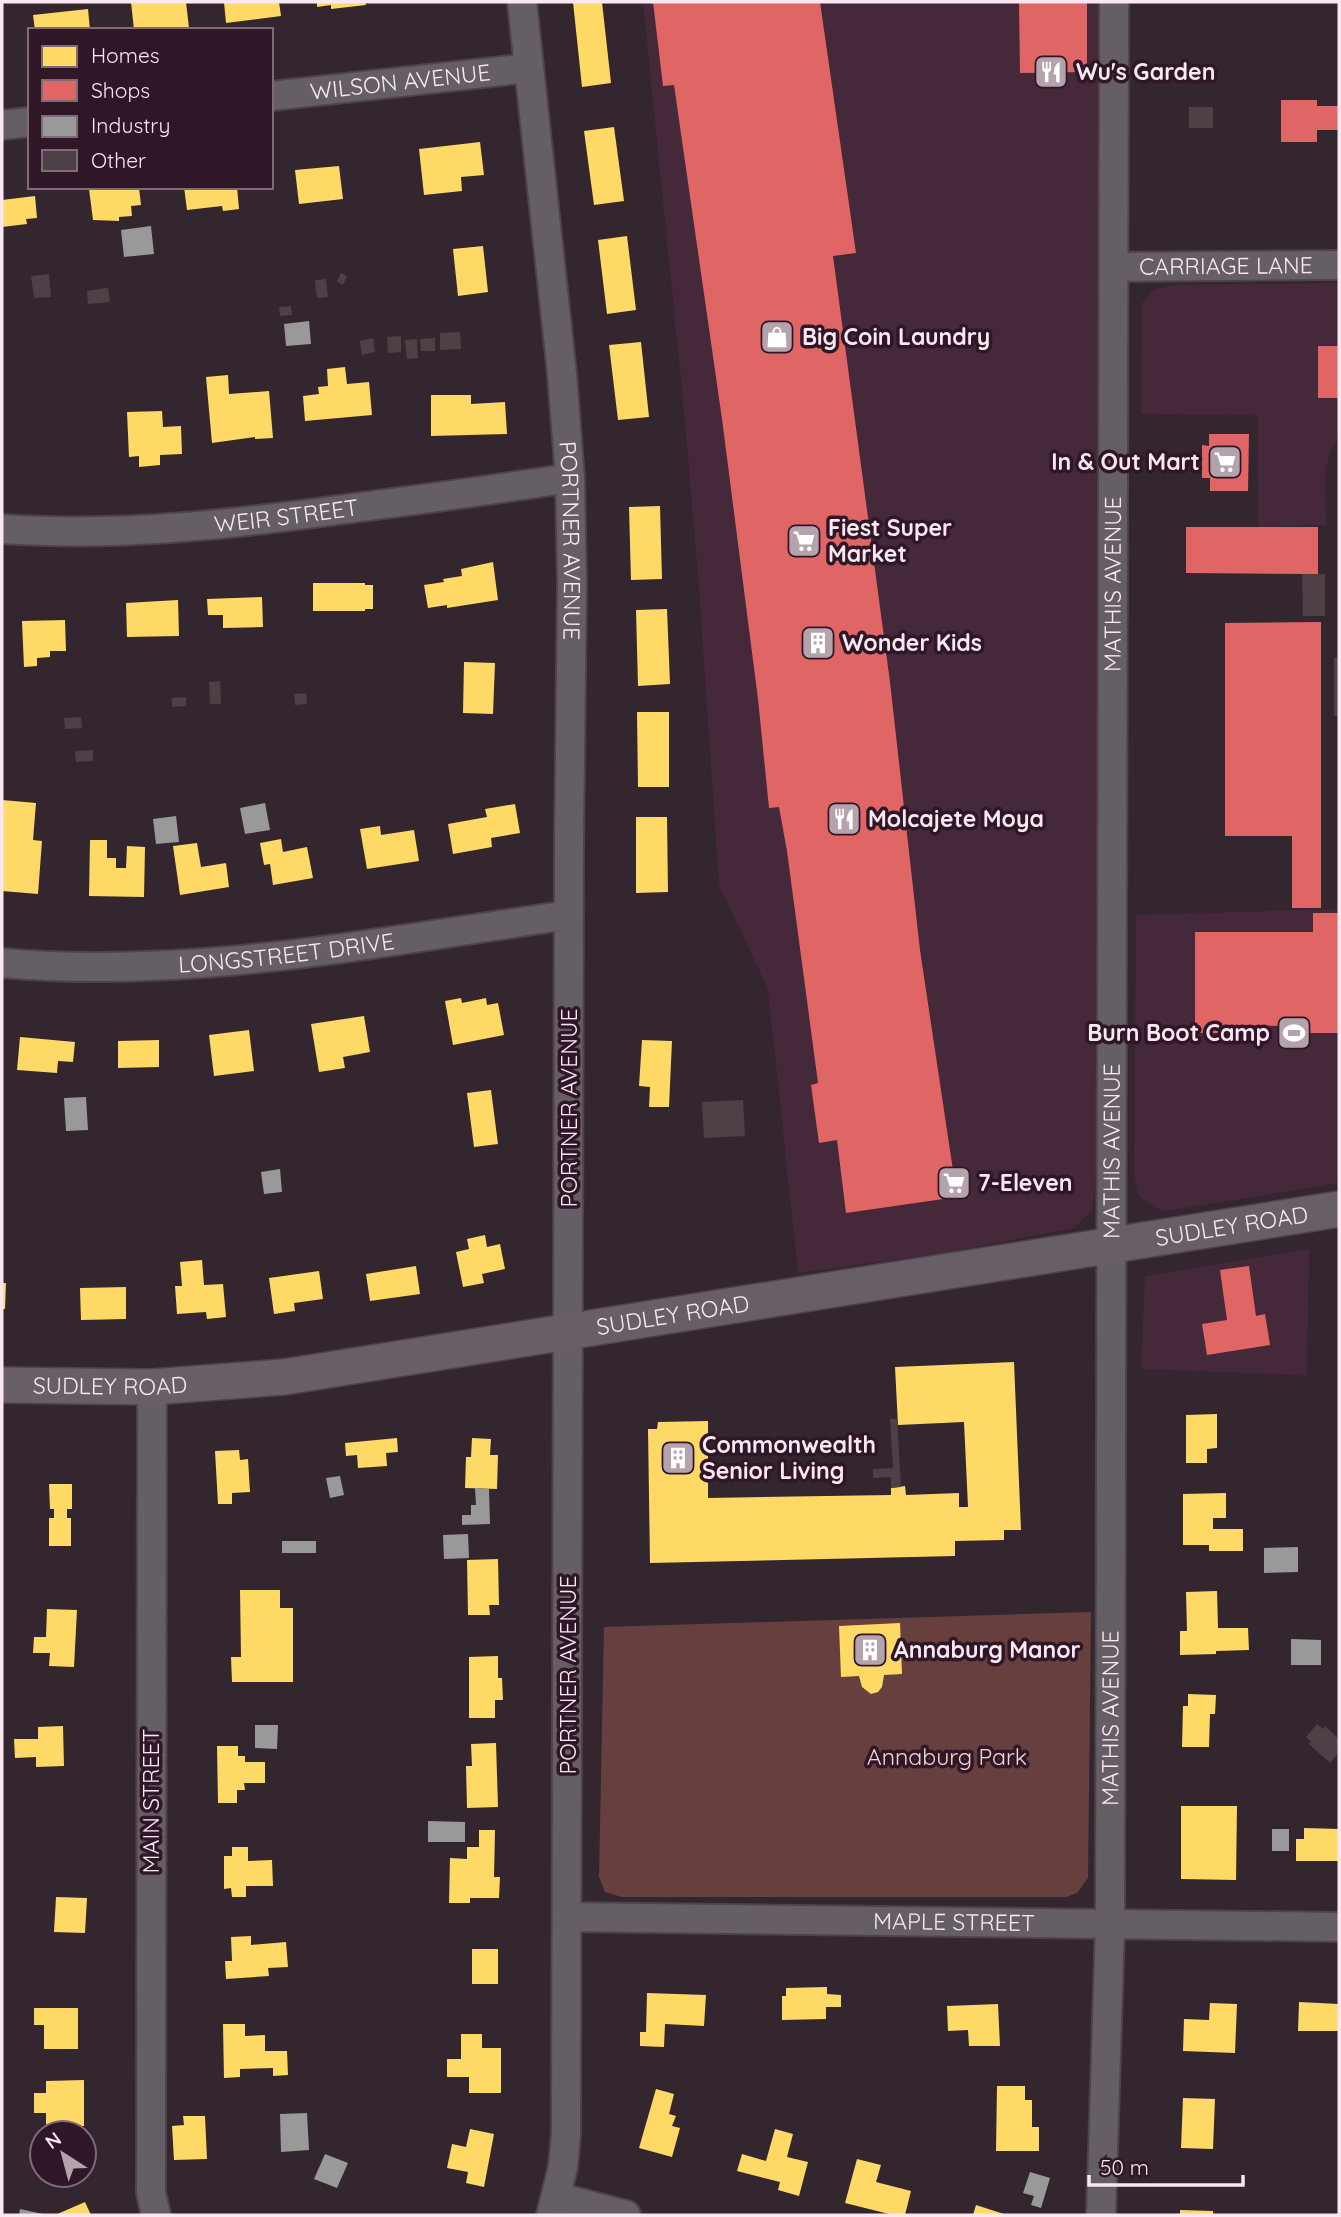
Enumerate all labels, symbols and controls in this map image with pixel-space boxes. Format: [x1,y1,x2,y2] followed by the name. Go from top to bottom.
[28,28,273,189] legend
[91,42,160,68] text: Homes
[1032,53,1070,91] restaurant icon: Wu's Garden
[309,57,492,106] street label: WILSON AVENUE
[1076,57,1215,86] place label: Wu's Garden
[91,77,150,103] text: Shops
[91,112,170,138] text: Industry
[91,147,146,173] text: Other
[1139,250,1313,281] street label: CARRIAGE LANE
[758,318,796,356] shop icon: Big Coin Laundry
[802,322,990,351] place label: Big Coin Laundry
[553,440,587,640] street label: PORTNER AVENUE
[1206,443,1244,481] supermarket icon: In & Out Mart
[1051,447,1200,476] place label: In & Out Mart
[213,492,360,538] street label: WEIR STREET
[1098,496,1127,672] street label: MATHIS AVENUE
[828,513,952,568] place label: Fiest Super Market
[785,522,823,560] supermarket icon: Fiest Super Market
[799,624,837,662] building icon: Wonder Kids
[842,628,982,657] place label: Wonder Kids
[825,800,863,838] restaurant icon: Molcajete Moya
[868,804,1044,833] place label: Molcajete Moya
[177,926,396,979] street label: LONGSTREET DRIVE
[554,1008,583,1208] street label: PORTNER AVENUE
[1275,1014,1313,1052] sports icon: Burn Boot Camp
[1087,1018,1270,1047] place label: Burn Boot Camp
[1096,1063,1126,1239] street label: MATHIS AVENUE
[935,1164,973,1202] supermarket icon: 7-Eleven
[978,1168,1072,1197] place label: 7-Eleven
[1153,1199,1310,1252] street label: SUDLEY ROAD
[594,1288,751,1341] street label: SUDLEY ROAD
[33,1369,188,1401] street label: SUDLEY ROAD
[702,1430,876,1485] place label: Commonwealth Senior Living
[659,1439,697,1477] building icon: Commonwealth Senior Living
[553,1575,582,1775] street label: PORTNER AVENUE
[1095,1630,1125,1806] street label: MATHIS AVENUE
[851,1631,889,1669] building icon: Annaburg Manor
[894,1635,1081,1664] place label: Annaburg Manor
[136,1728,165,1873] street label: MAIN STREET
[867,1742,1027,1771] park label: Annaburg Park
[873,1906,1035,1937] street label: MAPLE STREET
[28,2119,98,2189] north arrow
[40,2126,66,2154] text: N
[1089,2144,1243,2188] scale bar
[1100,2154,1149,2180] text: 50 m

